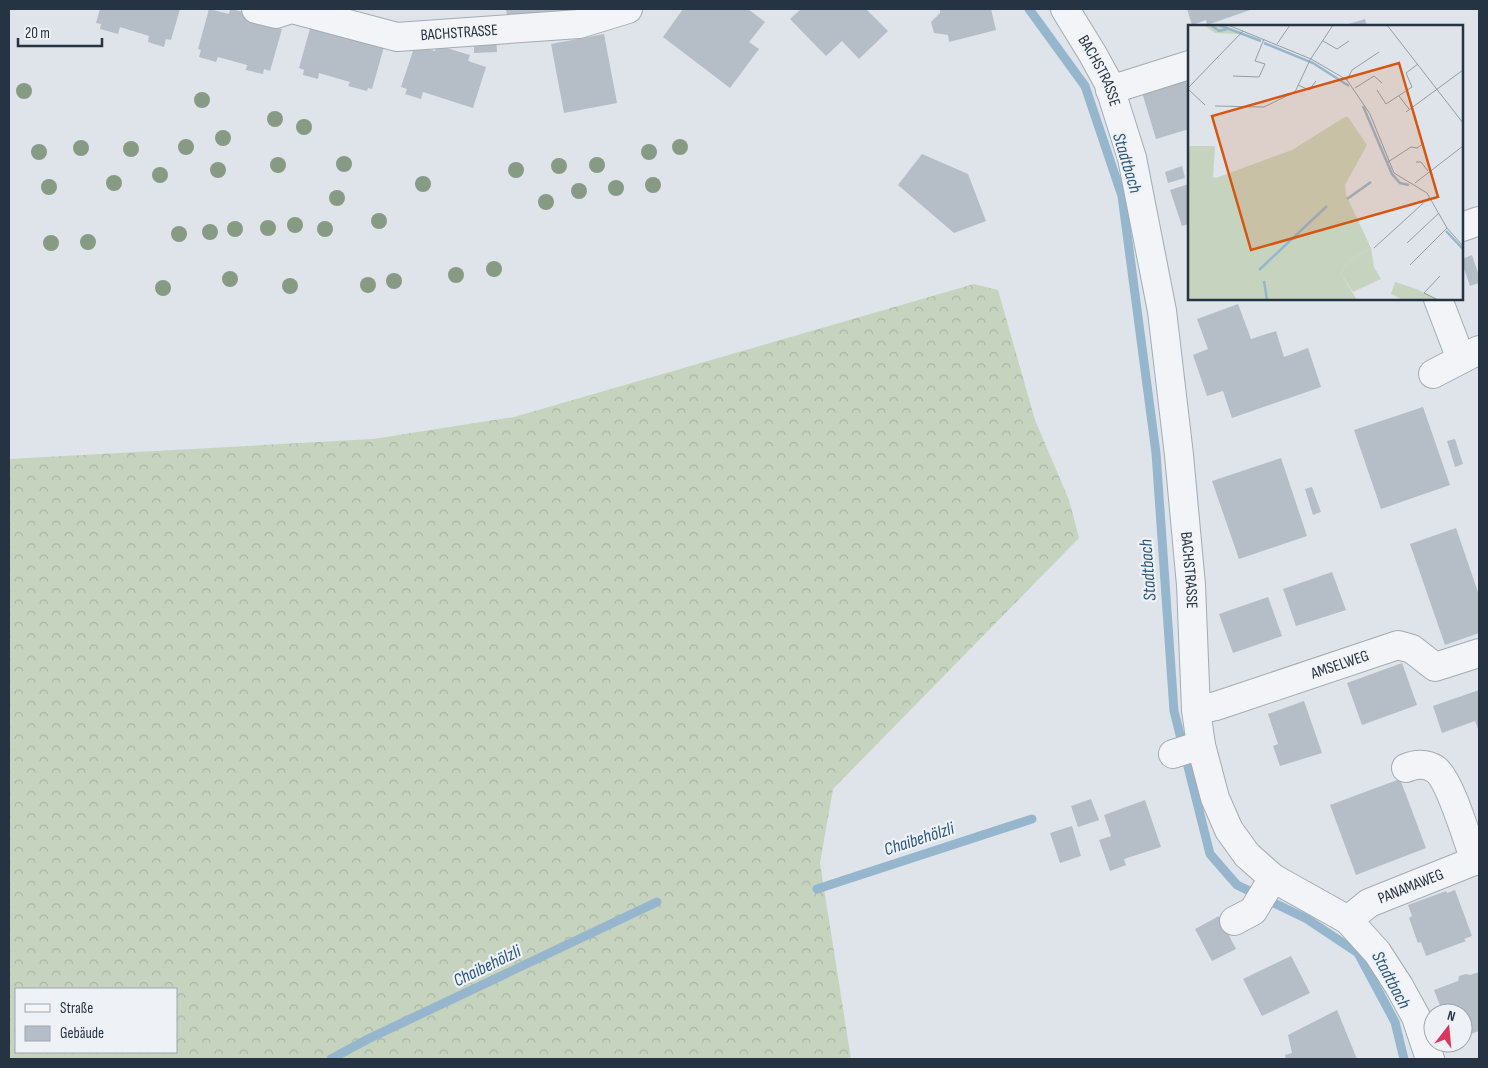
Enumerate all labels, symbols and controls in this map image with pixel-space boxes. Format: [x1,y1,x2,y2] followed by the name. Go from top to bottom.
[18,15,101,47] scale bar
[420,20,498,45] street label: BACHSTRASSE
[25,24,50,43] text: 20 m
[1188,25,1463,300] inset map
[1074,32,1125,109] street label: BACHSTRASSE
[1108,130,1146,196] water label: Stadtbach
[1177,531,1201,609] street label: BACHSTRASSE
[1135,538,1161,602] water label: Stadtbach
[1307,646,1371,683] street label: AMSELWEG
[881,818,957,860] water label: Chaibehölzli
[1375,865,1446,908] street label: PANAMAWEG
[450,940,525,991] water label: Chaibehölzli
[1367,948,1415,1013] water label: Stadtbach
[15,988,178,1053] legend
[60,999,93,1018] text: Straße
[1423,1003,1473,1053] north arrow
[1446,1007,1457,1025] text: N
[60,1024,104,1043] text: Gebäude

